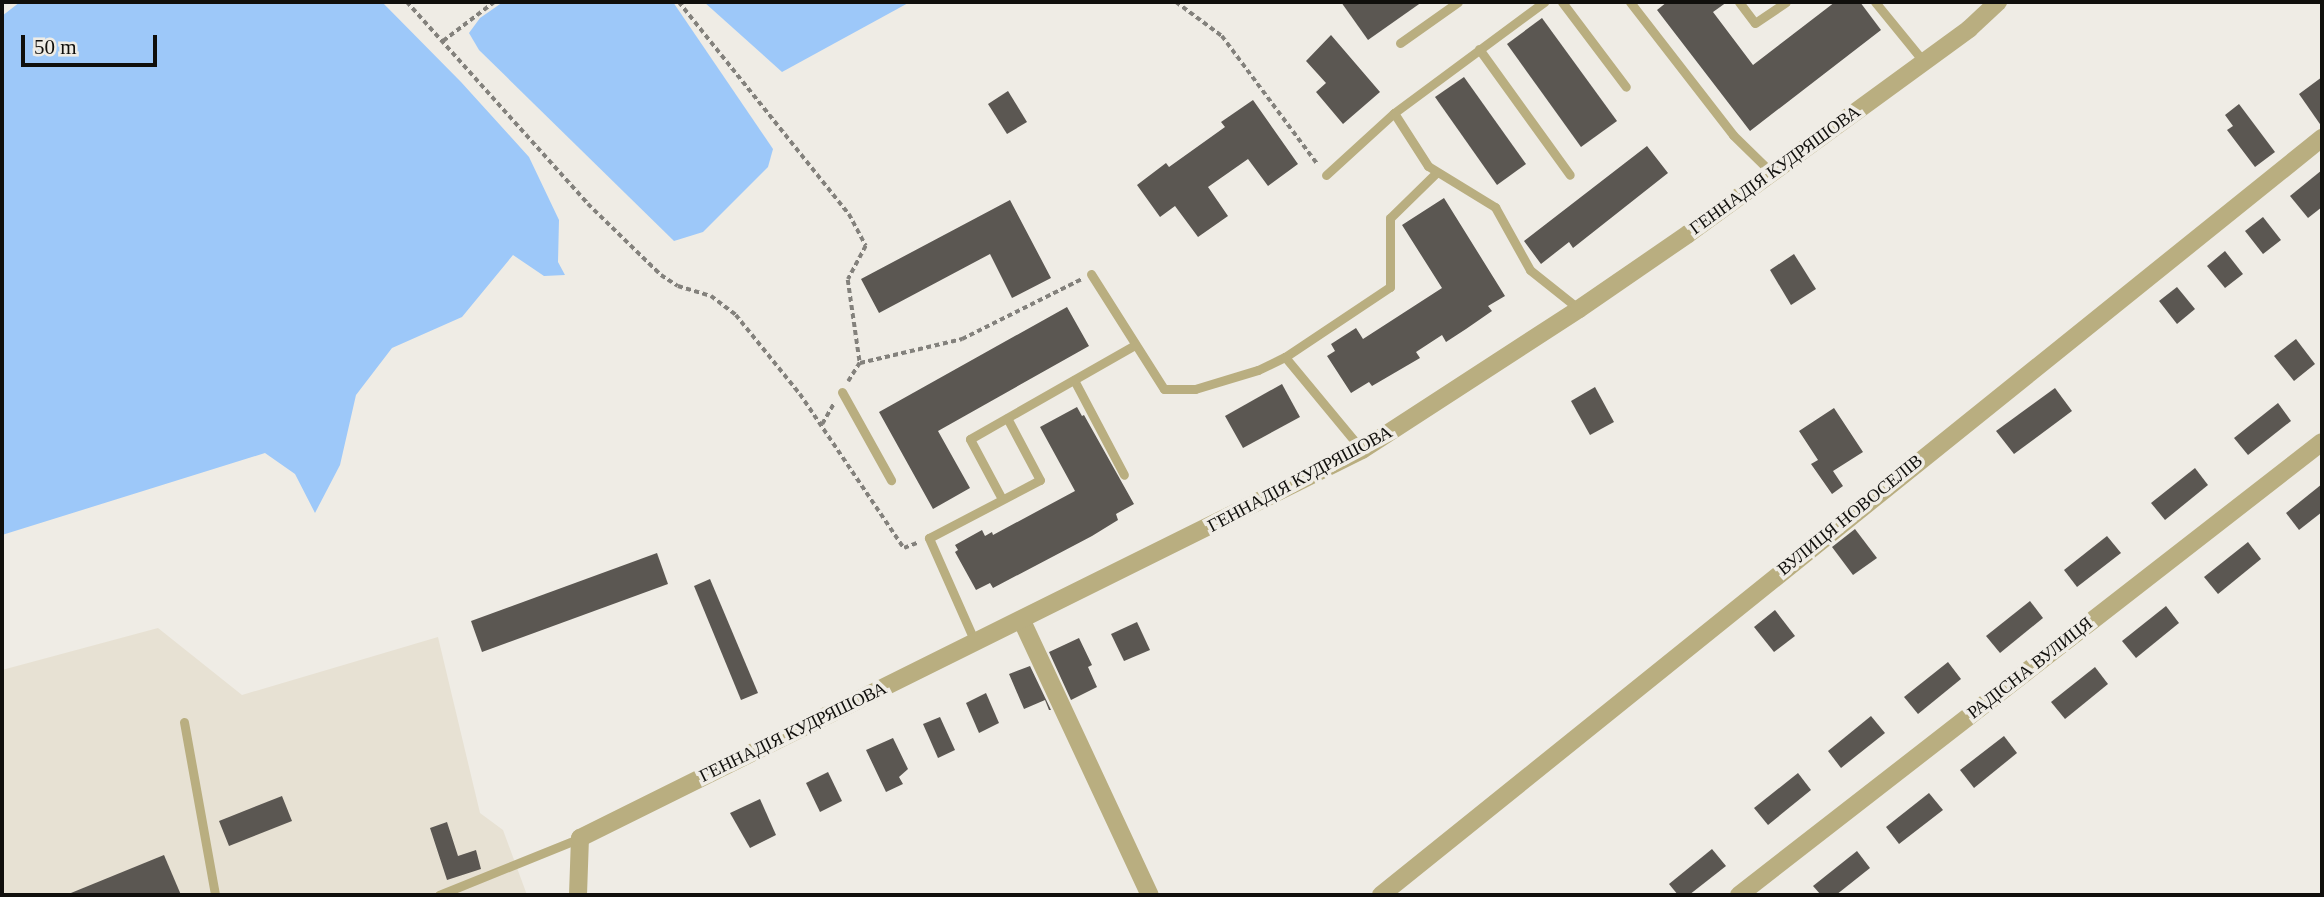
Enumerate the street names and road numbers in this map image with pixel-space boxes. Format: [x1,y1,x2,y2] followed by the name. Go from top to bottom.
[1685,101,1865,239] street label: ГЕННАДІЯ КУДРЯШОВА
[1204,421,1396,537] street label: ГЕННАДІЯ КУДРЯШОВА
[1773,450,1927,580] street label: ВУЛИЦЯ НОВОСЕЛІВ
[1963,612,2097,724] street label: РАДІСНА ВУЛИЦЯ
[696,677,890,787] street label: ГЕННАДІЯ КУДРЯШОВА

